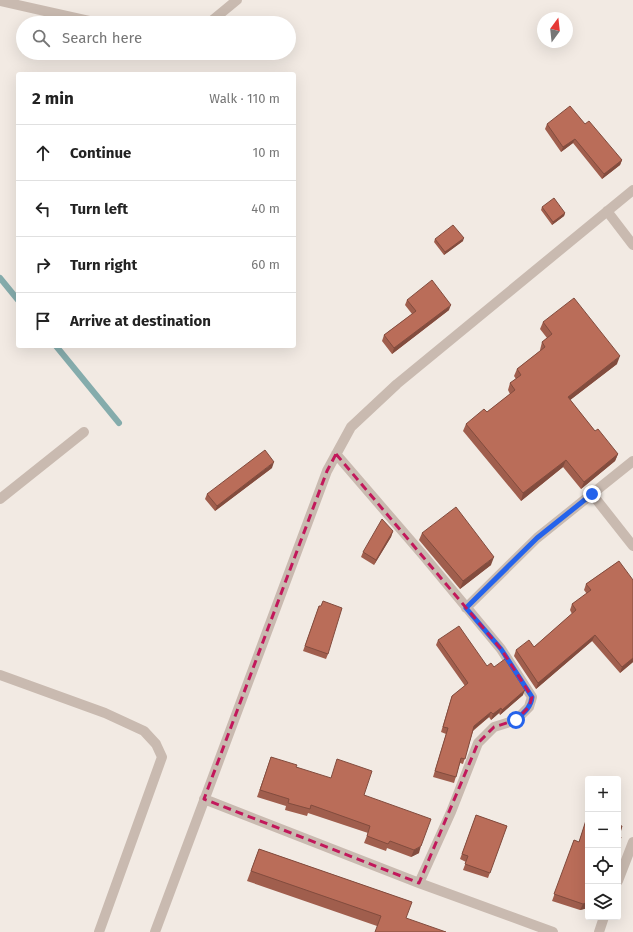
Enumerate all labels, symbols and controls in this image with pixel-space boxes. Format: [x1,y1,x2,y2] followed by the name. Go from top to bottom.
[537,12,573,48] north arrow
[16,16,296,60] search box
[30,27,52,49] icon: search
[62,29,142,47] text: Search here
[32,88,74,109] text: 2 min
[209,91,280,106] text: Walk · 110 m
[32,142,54,164] icon: ahead
[70,144,131,162] text: Continue
[253,145,280,160] text: 10 m
[32,198,54,220] icon: left
[70,200,128,218] text: Turn left
[251,201,280,216] text: 40 m
[32,254,54,276] icon: right
[70,256,137,274] text: Turn right
[251,257,280,272] text: 60 m
[32,310,54,332] icon: arrive
[70,312,211,330] text: Arrive at destination
[583,485,601,503] route end
[507,711,525,729] route start
[585,776,621,920] map controls
[585,776,621,812] button: +
[585,812,621,848] button: −
[585,848,621,884] button: locate
[585,884,621,920] button: layers

